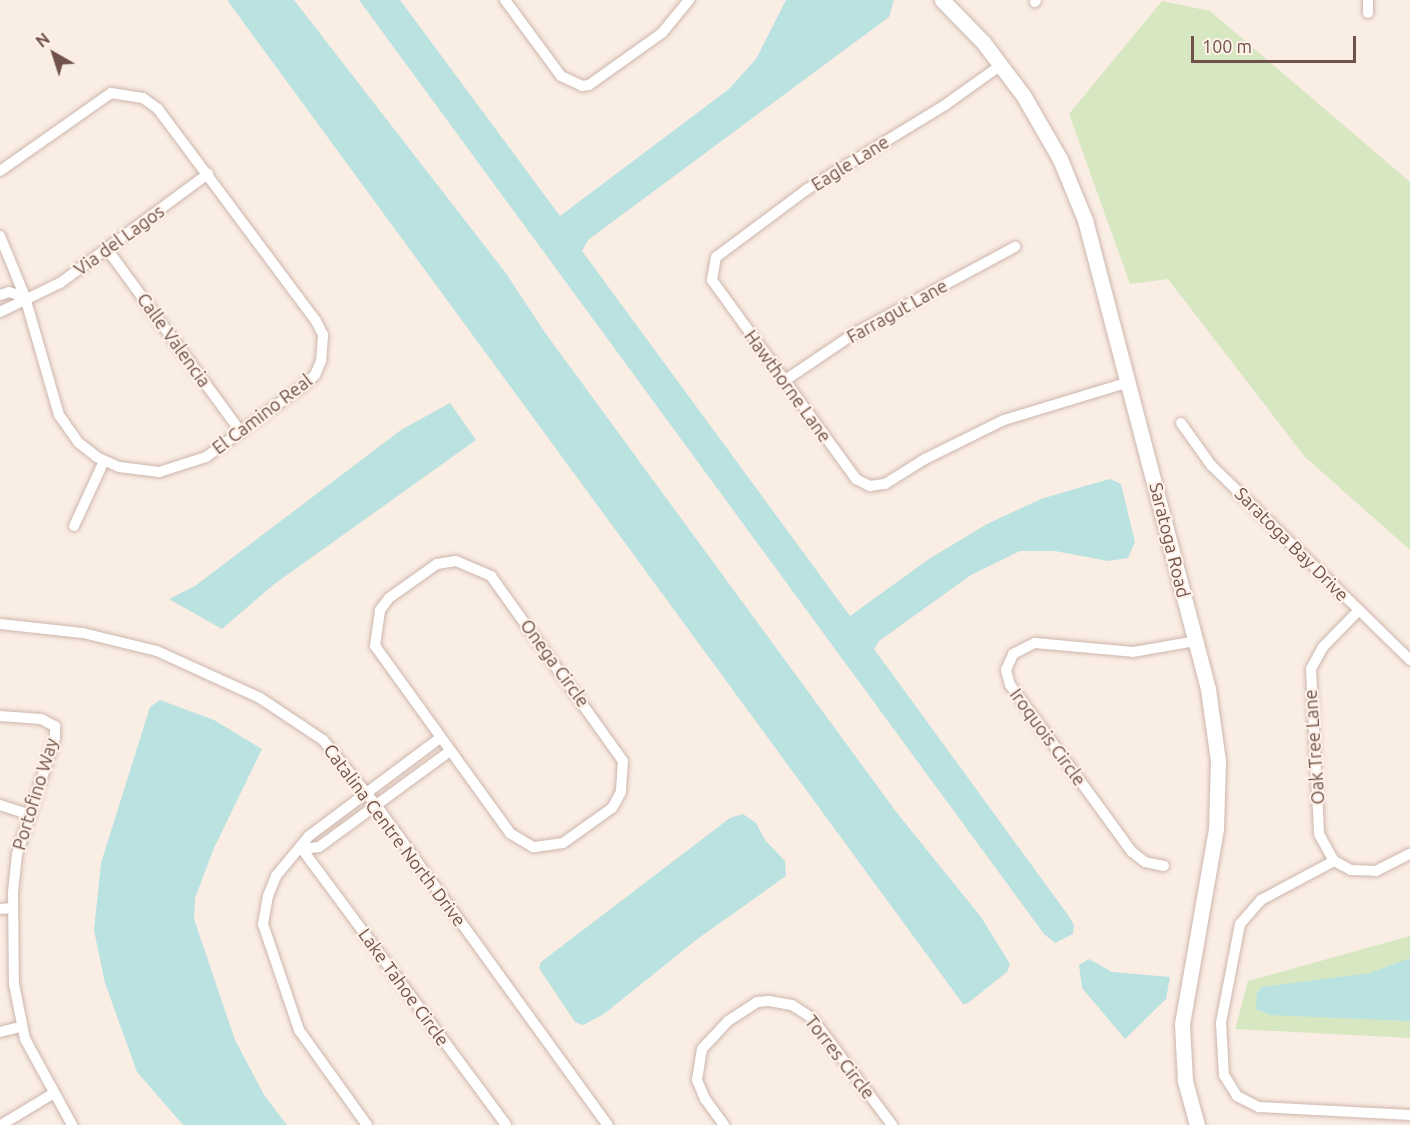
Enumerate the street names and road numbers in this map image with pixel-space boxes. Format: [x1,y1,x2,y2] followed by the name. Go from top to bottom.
[807,131,893,195] street label: Eagle Lane
[70,200,168,280] street label: Via del Lagos
[843,275,951,347] street label: Farragut Lane
[133,289,215,391] street label: Calle Valencia
[740,326,836,446] street label: Hawthorne Lane
[208,370,316,458] street label: El Camino Real
[1145,480,1195,600] street label: Saratoga Road
[1231,483,1353,605] street label: Saratoga Bay Drive
[516,615,594,711] street label: Onega Circle
[1006,684,1090,790] street label: Iroquois Circle
[1299,689,1329,805] street label: Oak Tree Lane
[8,735,62,853] street label: Portofino Way
[319,740,471,930] street label: Catalina Centre North Drive
[354,924,454,1050] street label: Lake Tahoe Circle
[801,1011,879,1103] street label: Torres Circle

